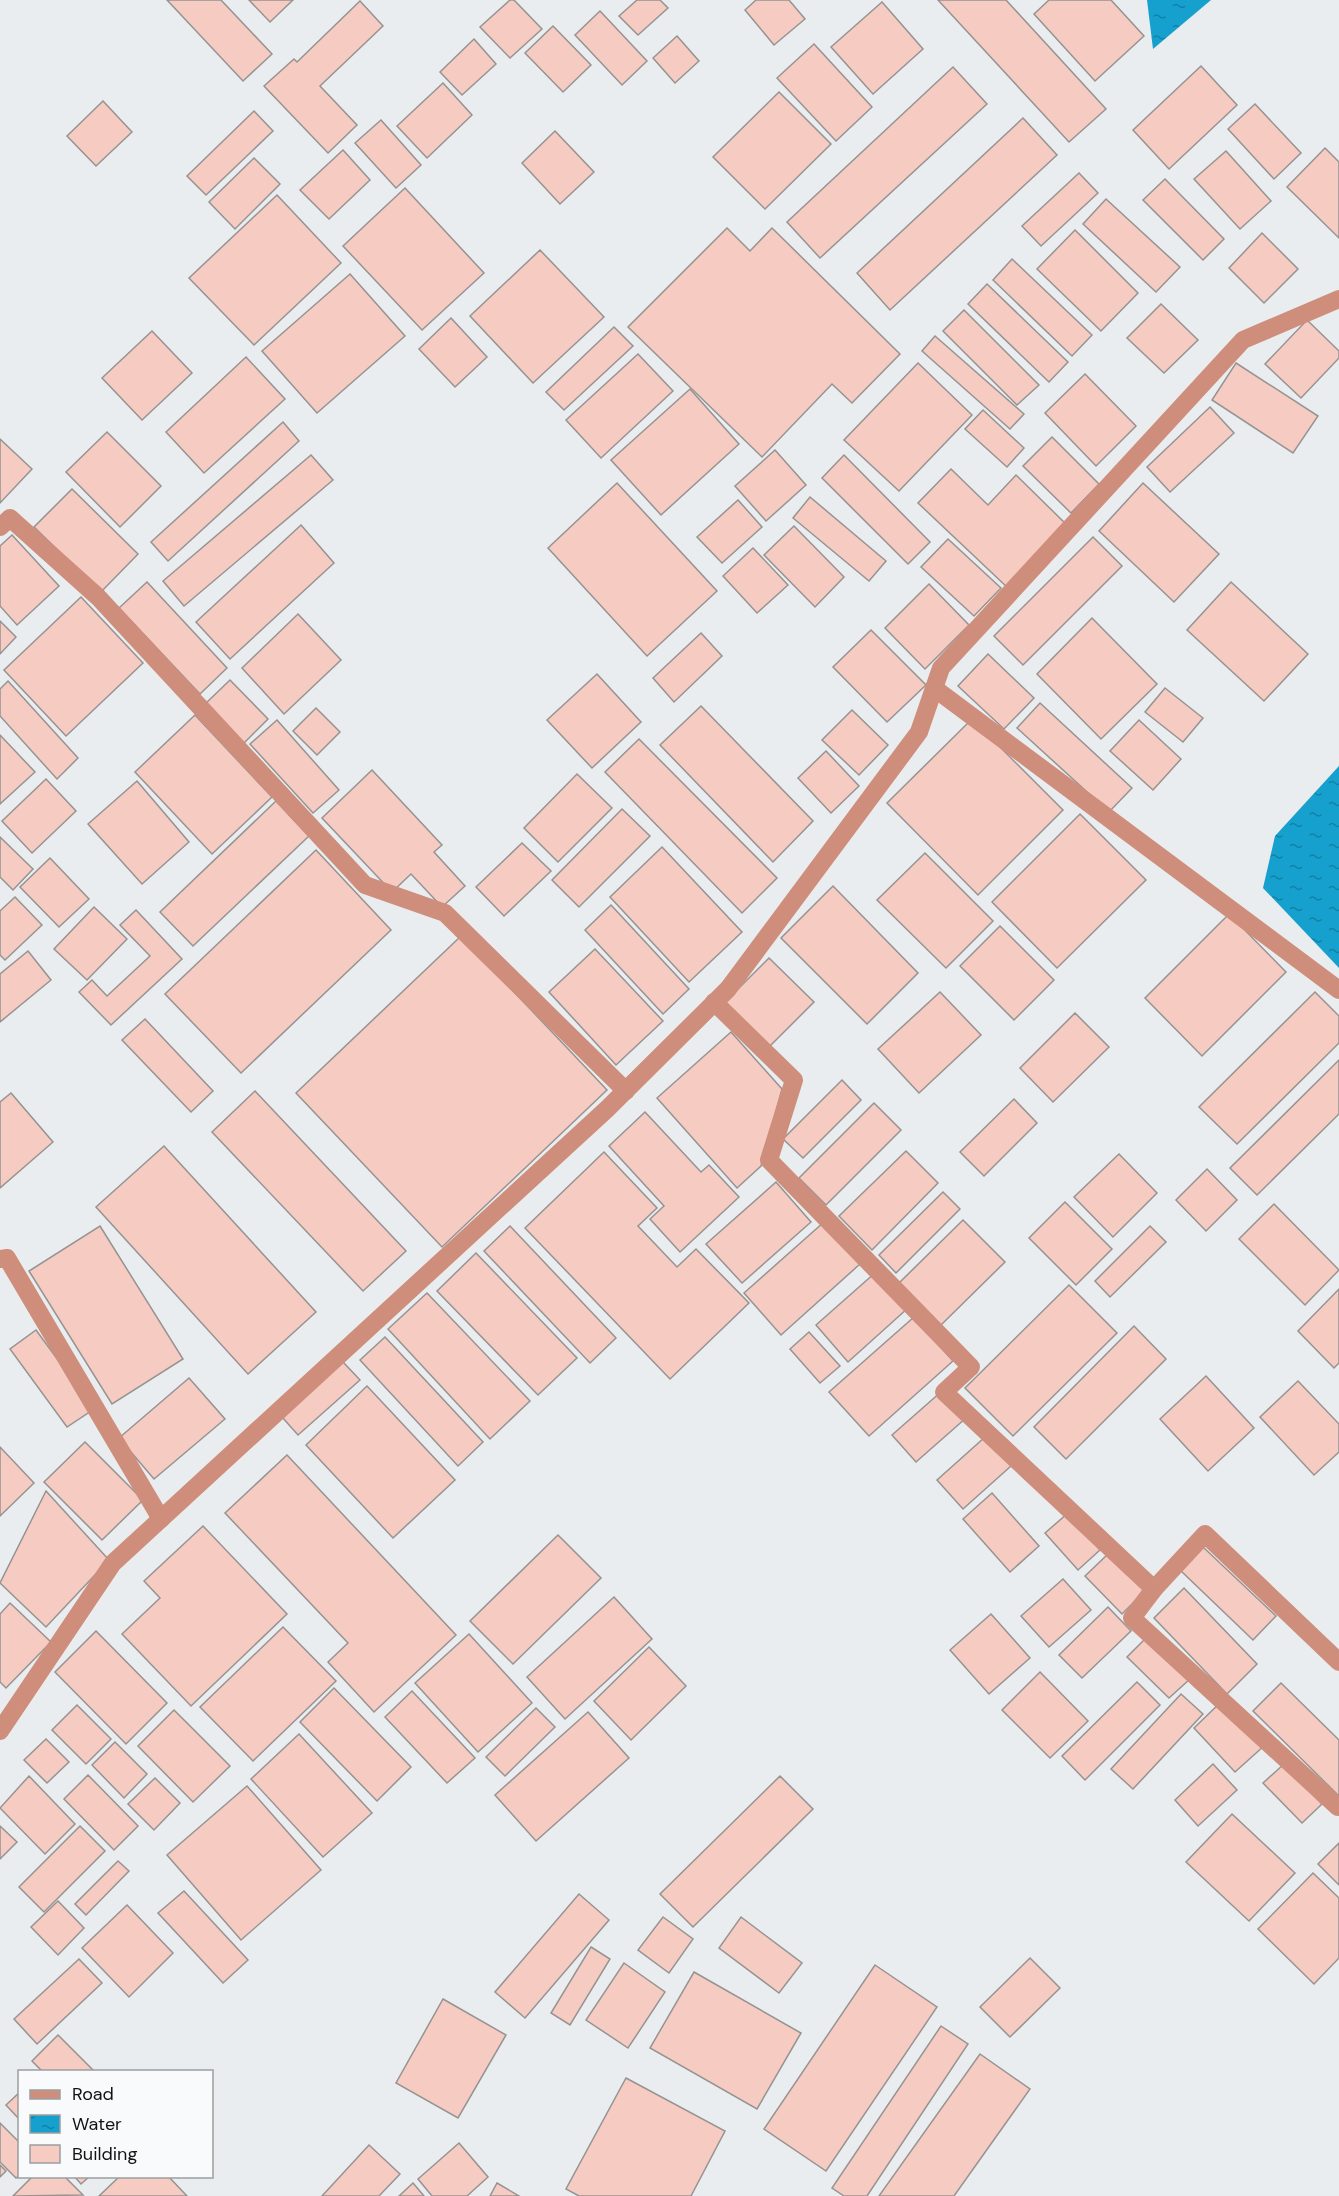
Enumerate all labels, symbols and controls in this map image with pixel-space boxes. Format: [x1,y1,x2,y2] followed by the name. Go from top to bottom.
[18,2070,213,2178] legend
[72,2082,114,2106] text: Road
[72,2112,122,2136] text: Water
[72,2142,137,2166] text: Building

